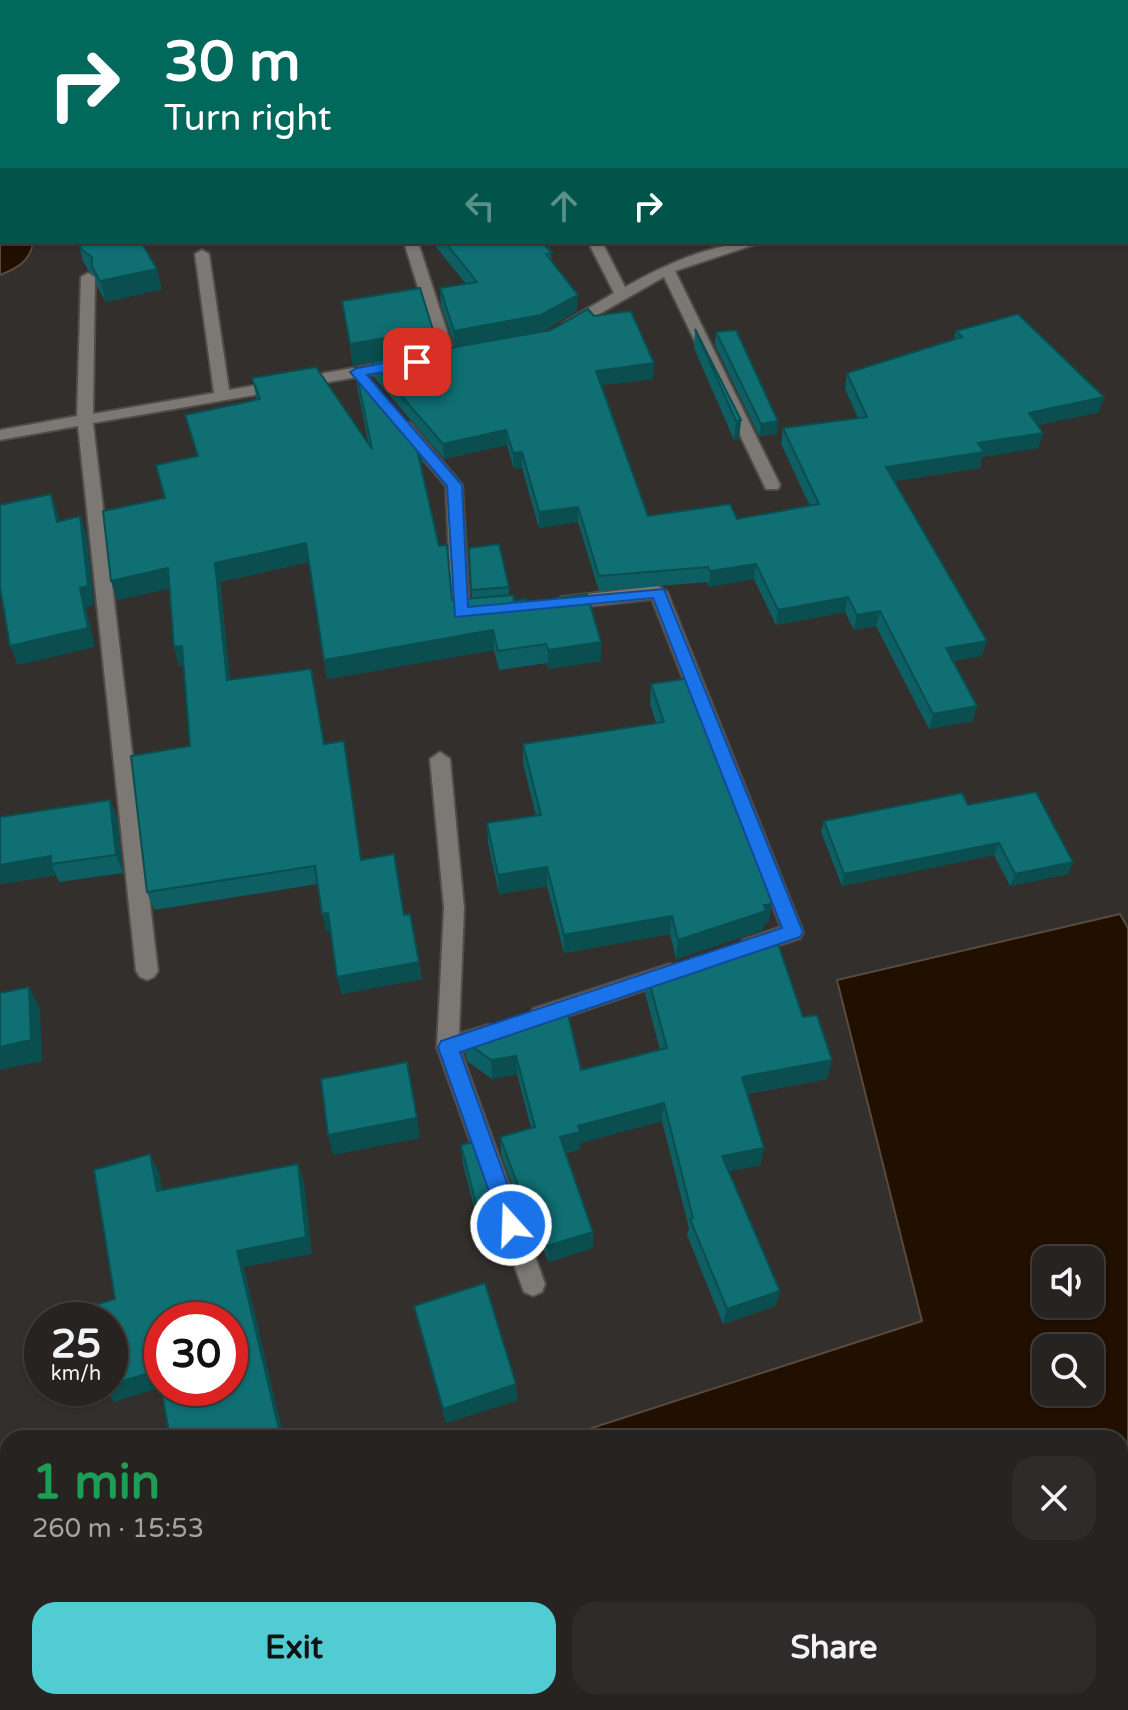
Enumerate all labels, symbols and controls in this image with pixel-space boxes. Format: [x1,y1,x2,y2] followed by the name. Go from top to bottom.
[164,29,300,96] text: 30 m
[32,32,136,136] icon: right
[164,97,331,140] text: Turn right
[458,184,502,228] icon: left
[542,184,586,228] icon: ahead
[626,184,670,228] icon: right
[383,328,451,396] pin
[395,340,439,384] icon: arrive
[469,1183,553,1267] position arrow
[1032,1246,1104,1406] map controls
[1032,1246,1104,1318] button: sound
[144,1302,248,1406] speed limit sign: 30
[51,1320,101,1368] text: 25
[1032,1334,1104,1406] button: search
[51,1362,101,1386] text: km/h
[32,1454,160,1512] text: 1 min
[1012,1456,1096,1540] button: close
[32,1513,204,1544] text: 260 m · 15:53
[32,1602,556,1694] button: Exit
[572,1602,1096,1694] button: Share

